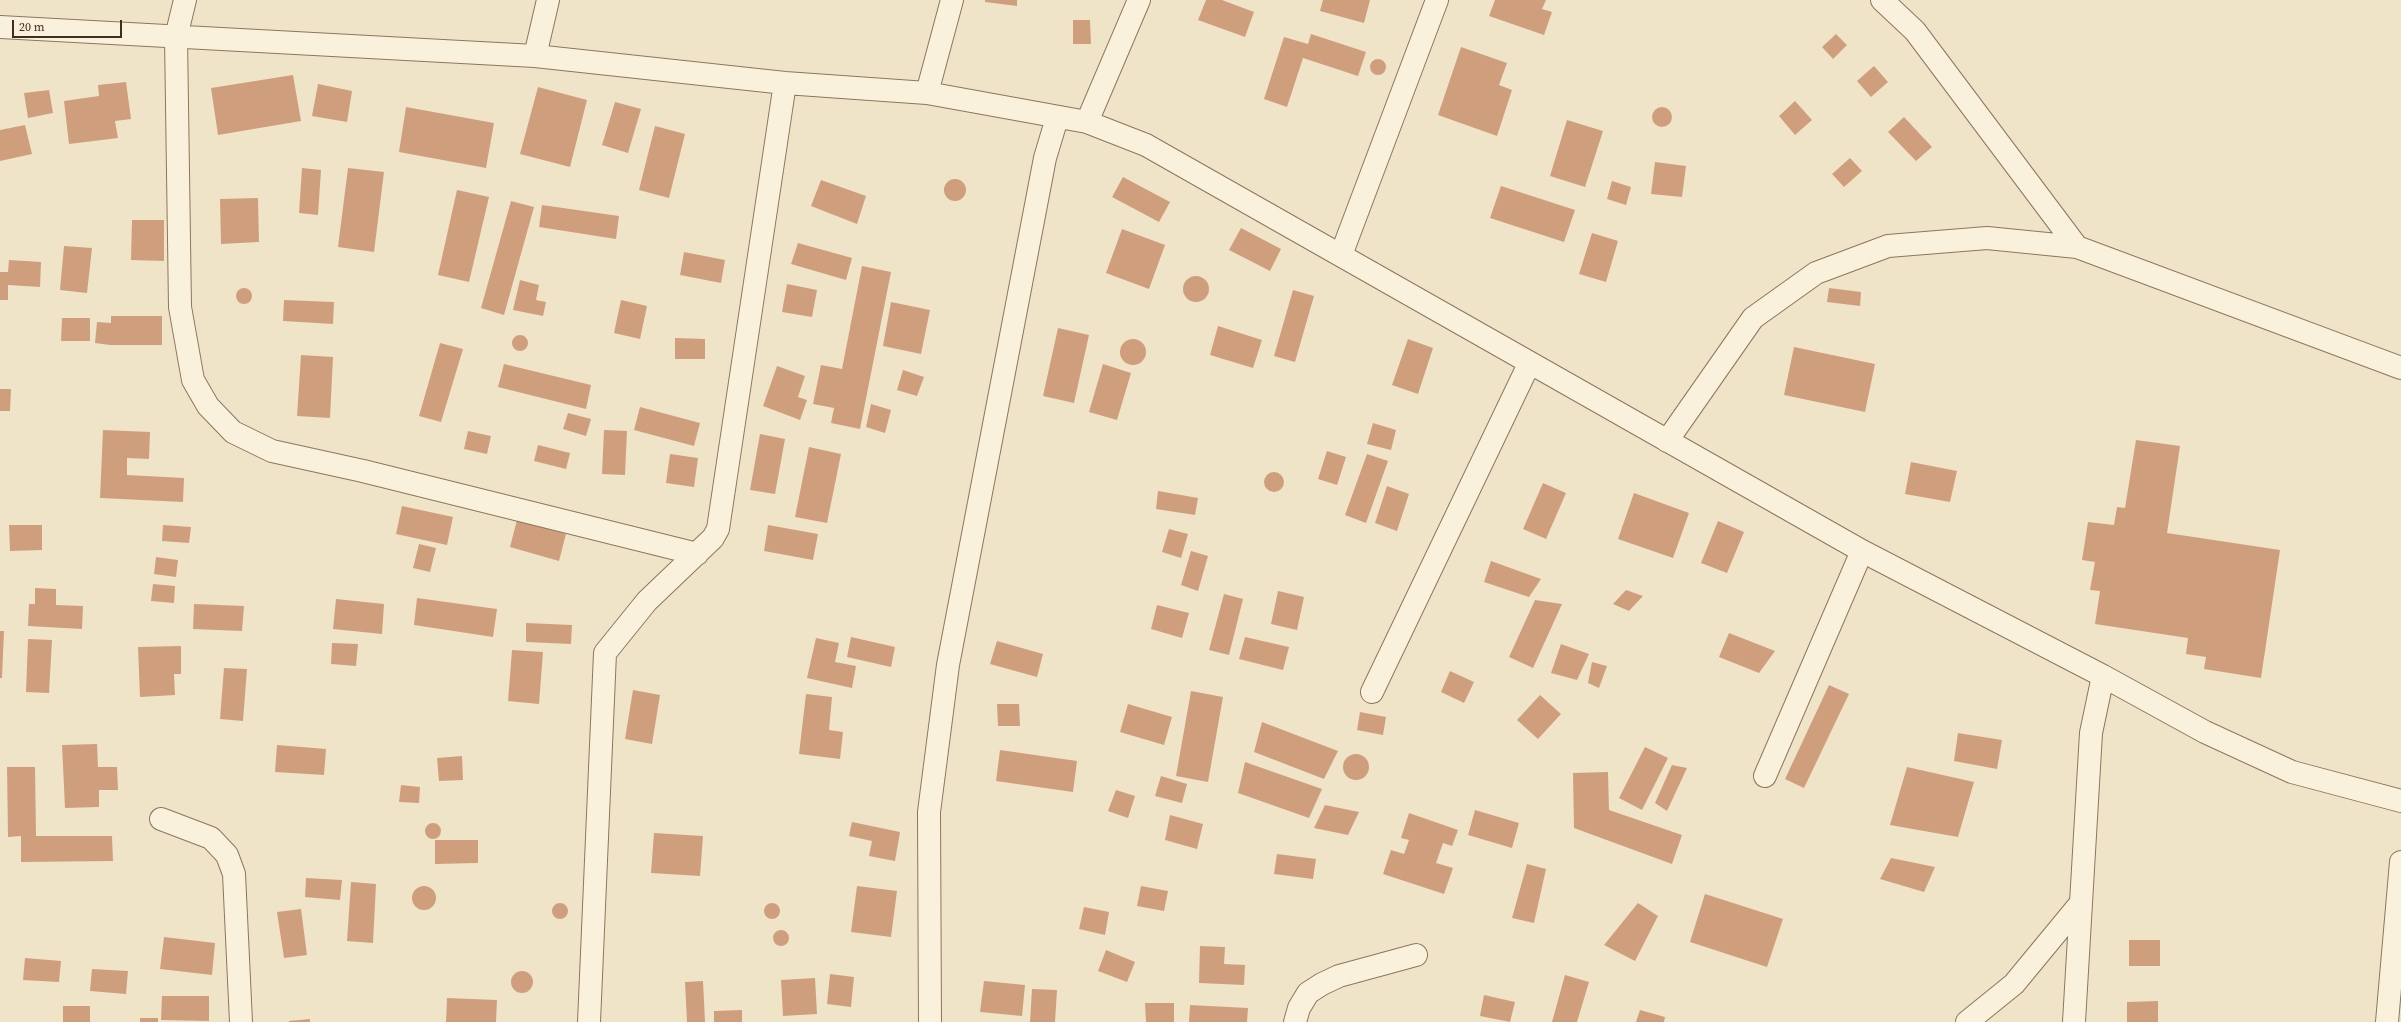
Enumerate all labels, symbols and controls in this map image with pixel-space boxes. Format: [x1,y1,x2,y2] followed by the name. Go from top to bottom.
[14,12,124,38] scale bar
[19,19,45,35] text: 20 m

